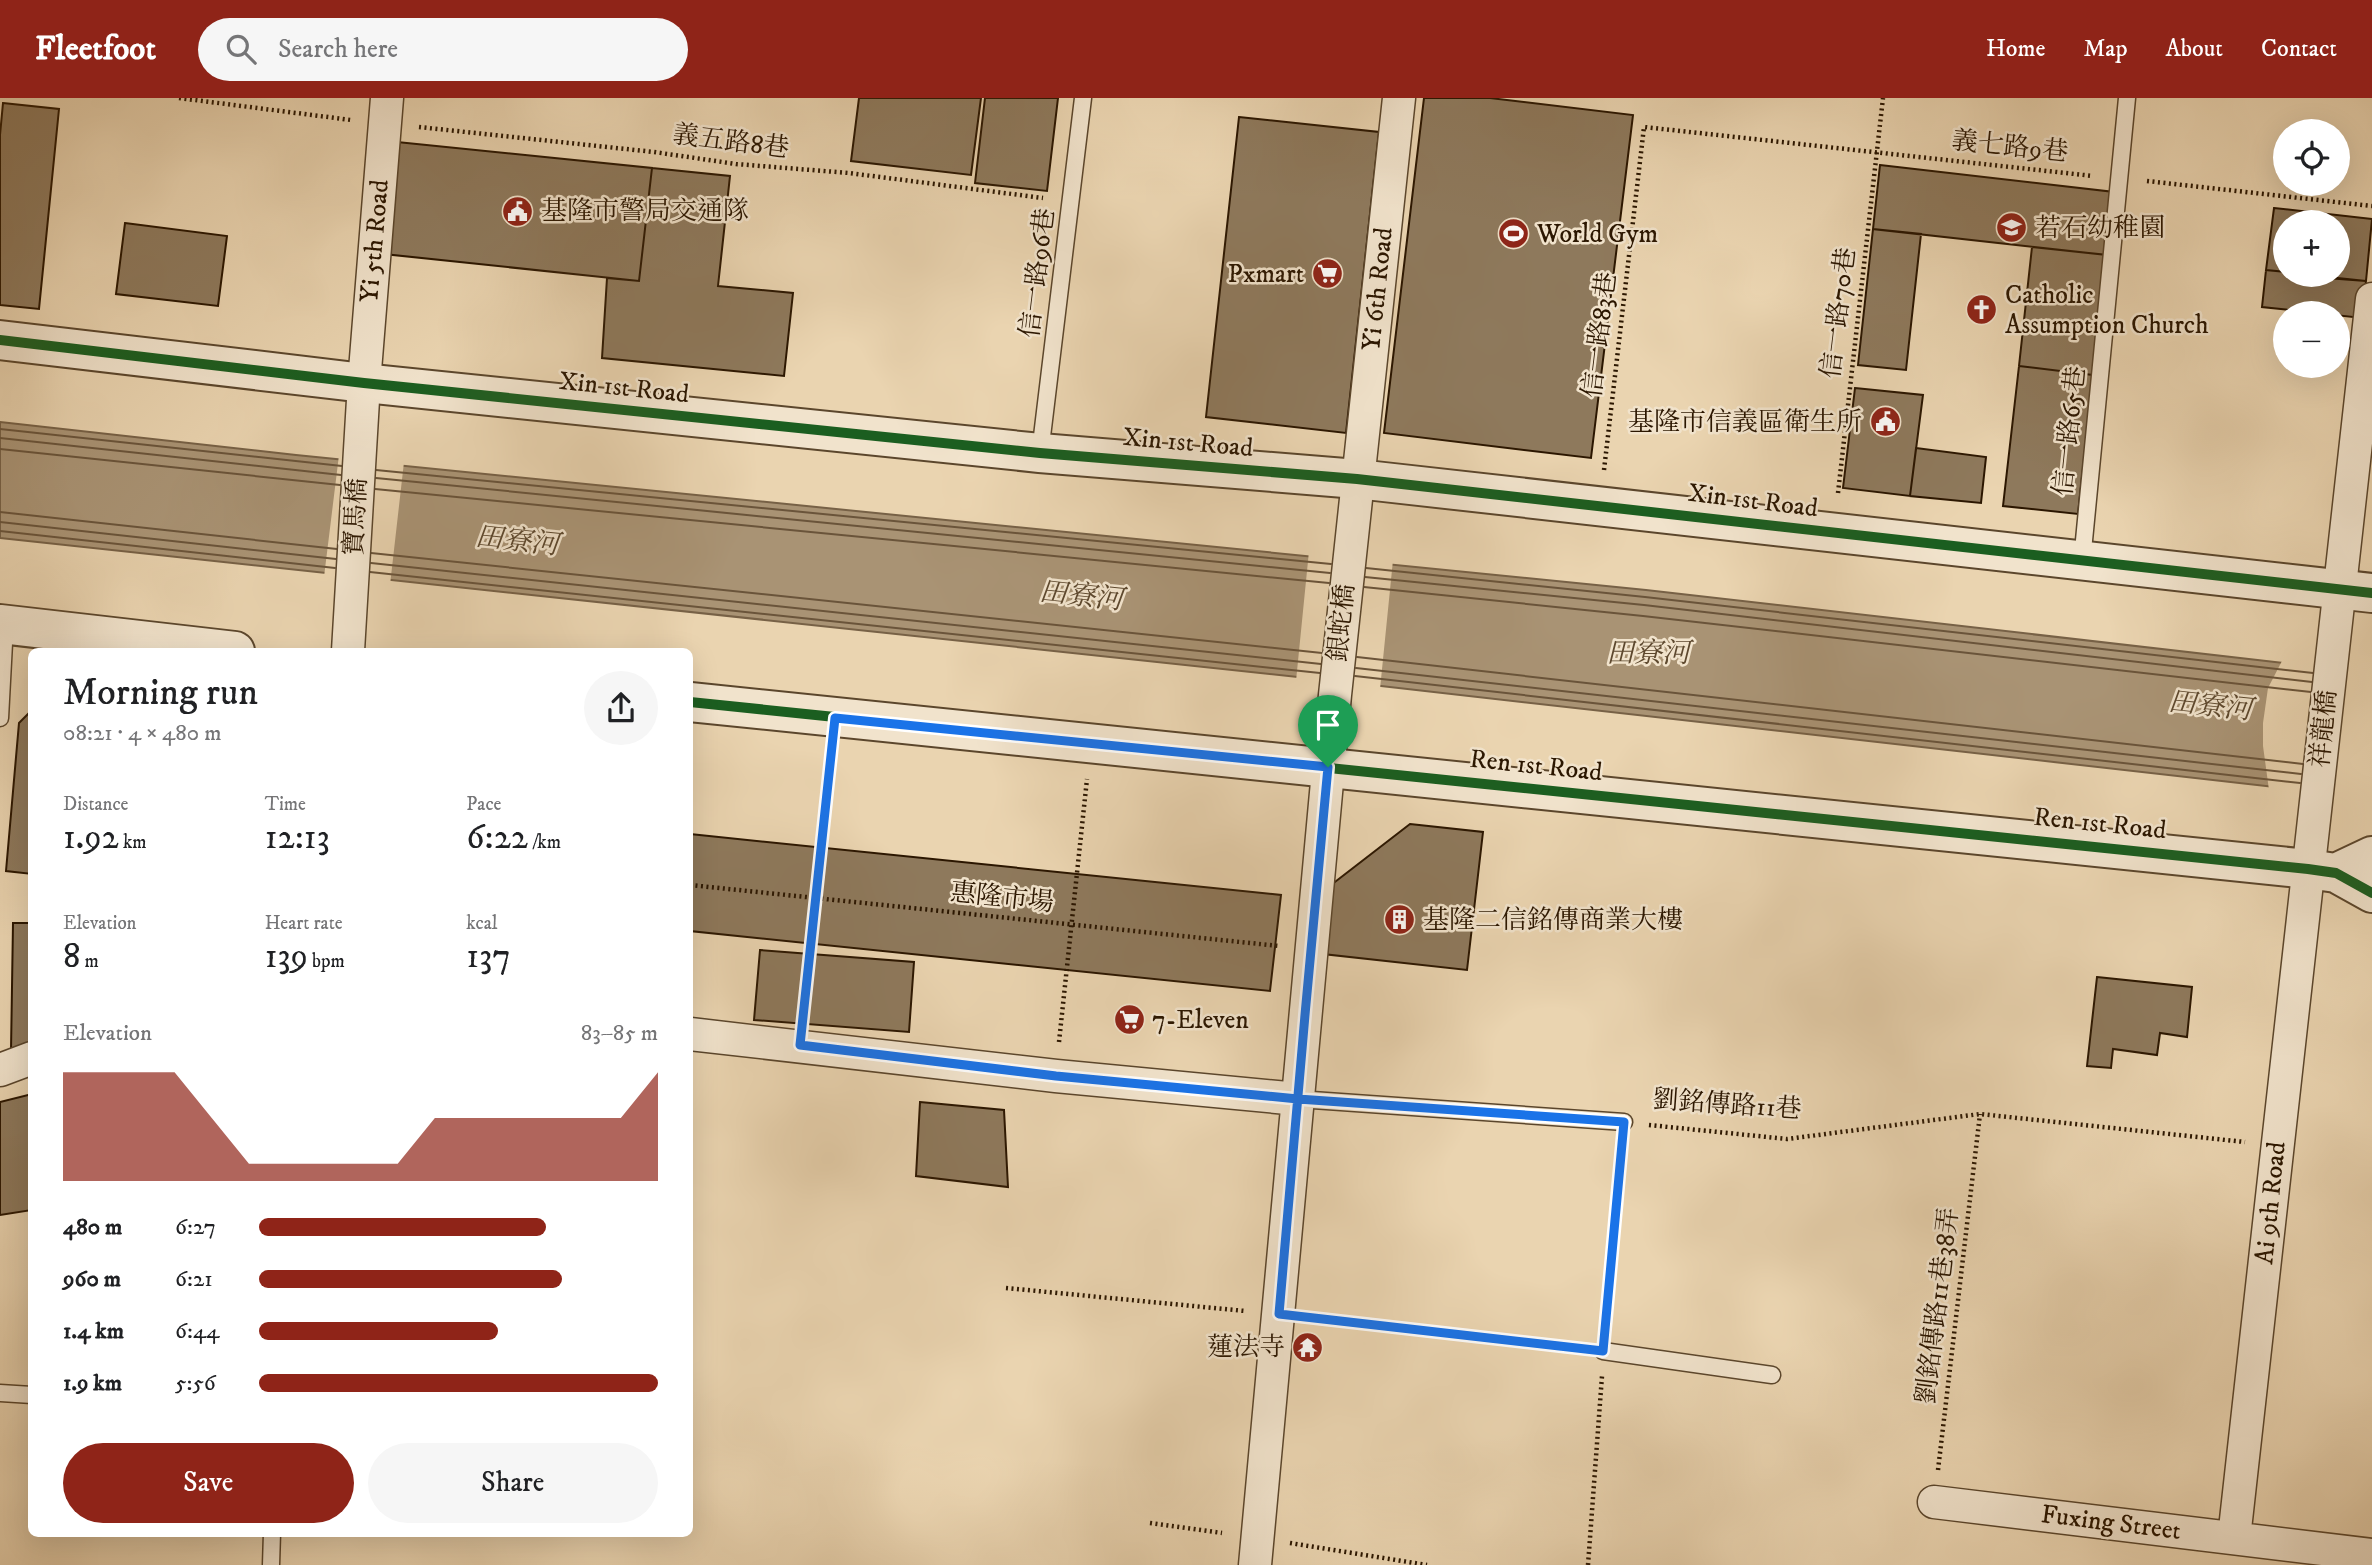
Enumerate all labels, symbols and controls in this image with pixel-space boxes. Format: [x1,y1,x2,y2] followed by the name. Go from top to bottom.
[198,18,688,81] search box
[35,29,156,70] text: Fleetfoot
[222,30,260,68] icon: search
[278,33,398,66] text: Search here
[1986,34,2045,64] text: Home
[2083,34,2128,64] text: Map
[2166,34,2223,64] text: About
[2261,34,2337,64] text: Contact
[671,118,791,166] street label: 義五路8巷
[2273,119,2350,378] map controls
[2273,119,2350,196] button: locate
[1950,124,2070,170] street label: 義七路9巷
[353,178,397,304] street label: Yi 5th Road
[501,194,535,228] public building icon: 基隆市警局交通隊
[541,195,749,228] place label: 基隆市警局交通隊
[1014,206,1062,340] street label: 信一路96巷
[2273,210,2350,287] button: +
[1995,211,2029,245] school or university icon: 若石幼稚園
[2035,212,2165,245] place label: 若石幼稚園
[1497,217,1531,251] sports icon: World Gym
[1536,218,1658,251] place label: World Gym
[1355,226,1401,352] street label: Yi 6th Road
[1815,246,1863,380] street label: 信一路70巷
[1310,257,1344,291] supermarket icon: Pxmart
[1228,258,1304,291] place label: Pxmart
[1576,270,1624,400] street label: 信一路83巷
[2005,279,2209,342] place label: Catholic Assumption Church
[1965,293,1999,327] church icon: Catholic Assumption Church
[2273,301,2350,378] button: −
[2047,364,2093,498] street label: 信一路65巷
[557,365,691,411] street label: Xin 1st Road
[1868,405,1902,439] public building icon: 基隆市信義區衛生所
[1628,406,1862,439] place label: 基隆市信義區衛生所
[1121,421,1255,465] street label: Xin 1st Road
[337,477,375,557] street label: 寶馬橋
[1686,477,1820,525] street label: Xin 1st Road
[473,519,566,563] water label: 田寮河
[1037,574,1130,618] water label: 田寮河
[1322,582,1362,664] street label: 銀蛇橋
[1606,636,1695,671] water label: 田寮河
[63,669,258,717] text: Morning run
[584,671,658,745] button: share
[2166,684,2259,728] water label: 田寮河
[2304,688,2344,770] street label: 祥龍橋
[1298,695,1358,767] pin
[1309,706,1347,744] icon: arrive
[63,719,221,748] text: 08:21 · 4 × 480 m
[1468,743,1604,789] street label: Ren 1st Road
[63,793,128,816] text: Distance
[265,793,306,816] text: Time
[466,793,501,816] text: Pace
[2032,801,2168,847] street label: Ren 1st Road
[63,816,119,860] text: 1.92
[265,816,330,860] text: 12:13
[466,816,528,860] text: 6:22
[119,831,147,854] text: km
[528,831,561,854] text: /km
[949,876,1055,920] street label: 惠隆市場
[1383,903,1417,937] building icon: 基隆二信銘傳商業大樓
[1423,904,1683,937] place label: 基隆二信銘傳商業大樓
[63,912,137,935] text: Elevation
[265,912,343,935] text: Heart rate
[466,912,498,935] text: kcal
[63,935,81,979] text: 8
[265,935,308,979] text: 139
[466,935,511,979] text: 137
[81,950,99,973] text: m
[308,950,345,973] text: bpm
[1112,1003,1146,1037] supermarket icon: 7-Eleven
[1152,1004,1249,1037] place label: 7-Eleven
[63,1019,152,1048] text: Elevation
[581,1019,658,1048] text: 83–85 m
[1651,1083,1803,1127] street label: 劉銘傳路11巷
[2248,1140,2294,1266] street label: Ai 9th Road
[1910,1206,1966,1406] street label: 劉銘傳路11巷38弄
[63,1213,122,1242] text: 480 m
[175,1213,216,1242] text: 6:27
[63,1265,121,1294] text: 960 m
[175,1265,213,1294] text: 6:21
[63,1317,124,1346] text: 1.4 km
[175,1317,219,1346] text: 6:44
[1291,1330,1325,1364] temple icon: 蓮法寺
[1207,1331,1285,1364] place label: 蓮法寺
[63,1369,122,1398] text: 1.9 km
[175,1369,216,1398] text: 5:56
[63,1443,354,1523] button: Save
[368,1443,658,1523] button: Share
[2039,1498,2183,1548] street label: Fuxing Street

